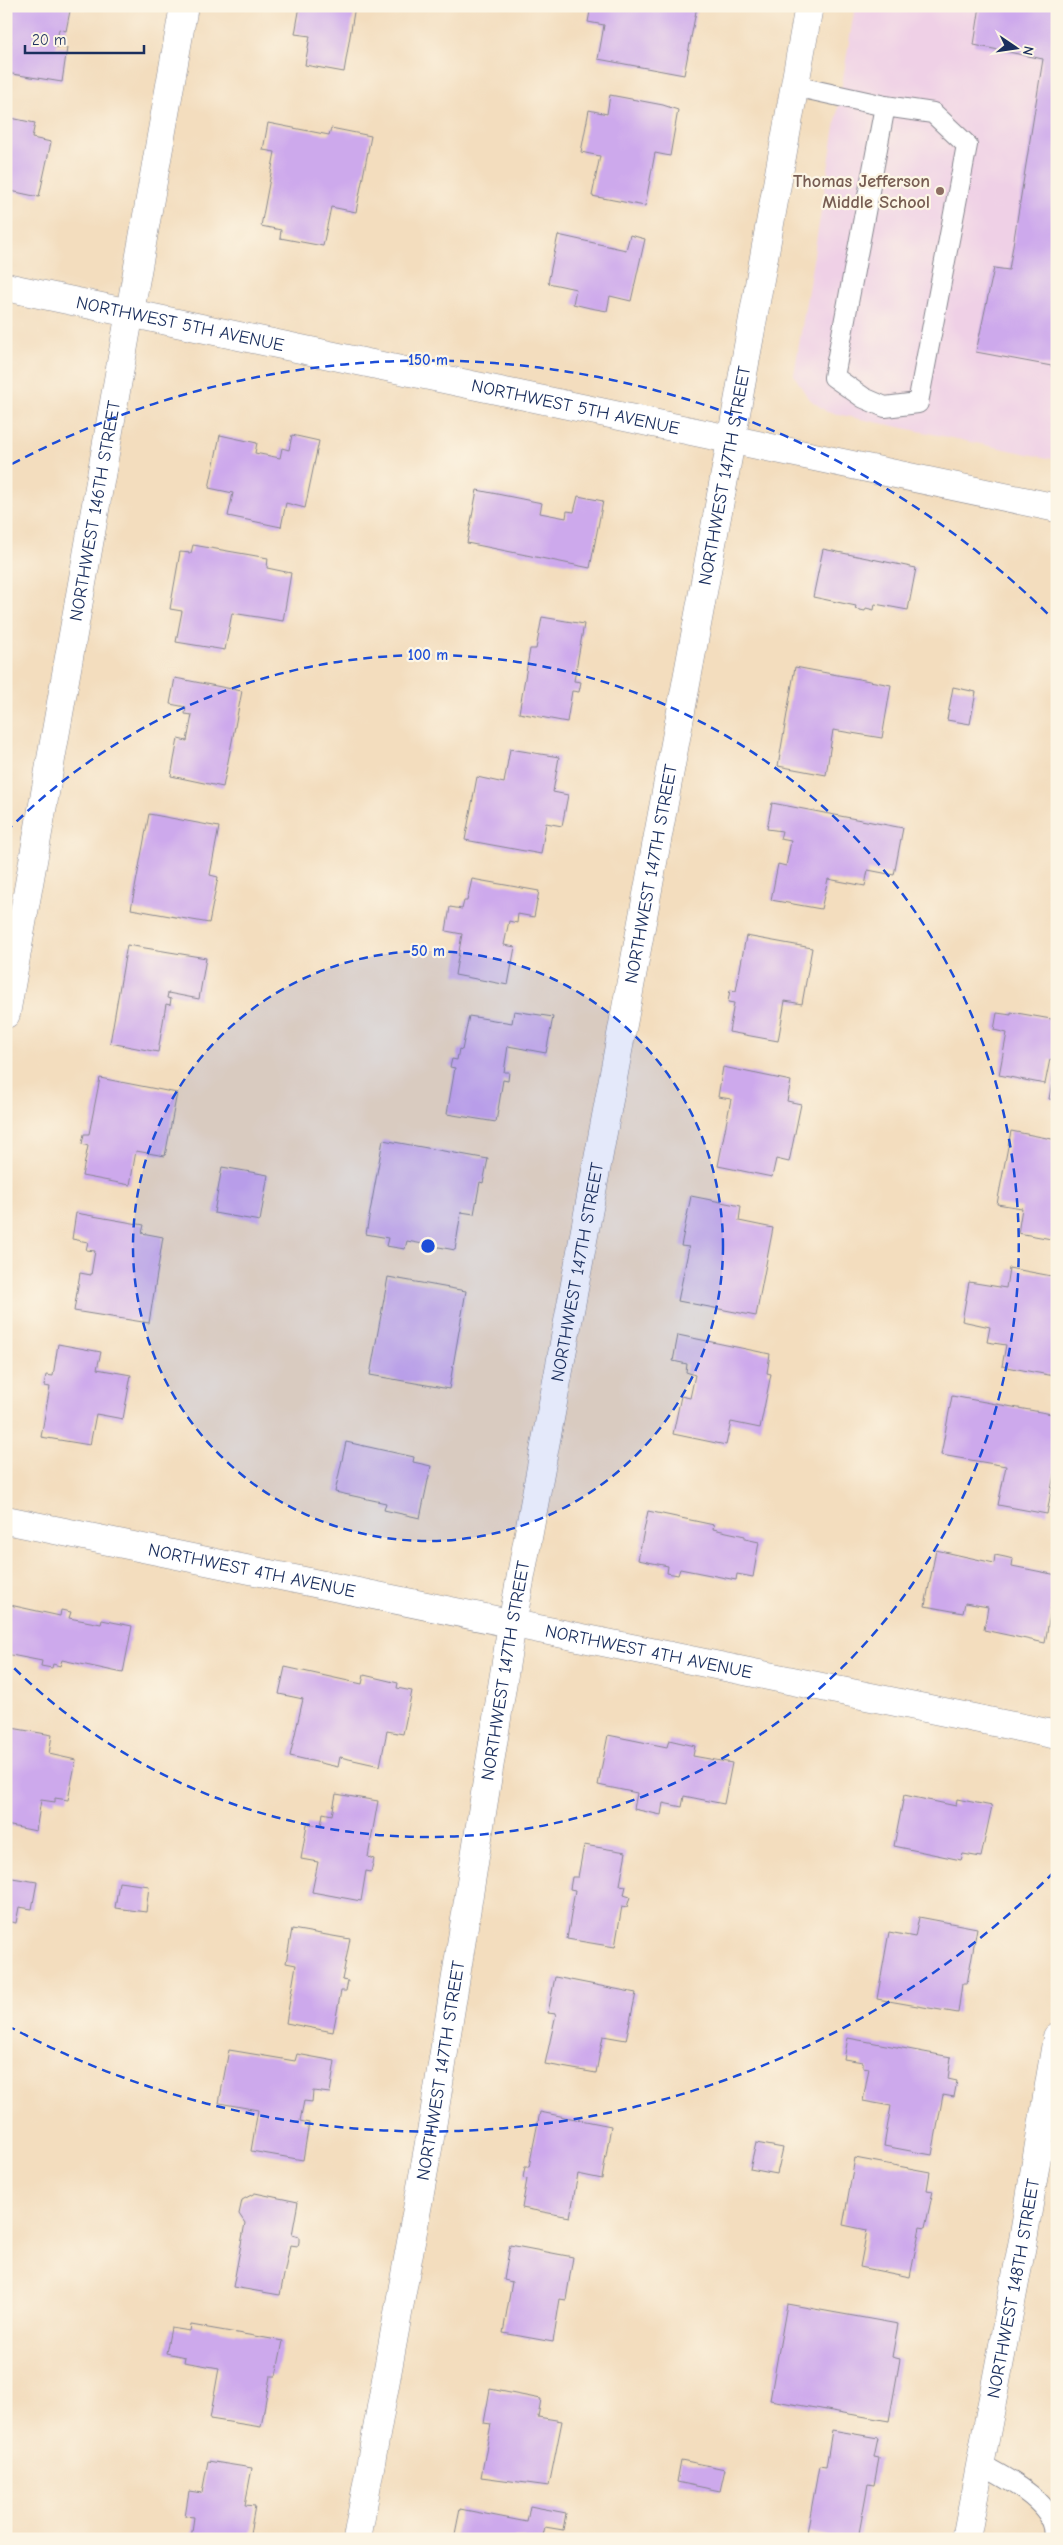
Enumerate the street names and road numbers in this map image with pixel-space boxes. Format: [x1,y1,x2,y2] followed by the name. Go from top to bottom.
[74,292,286,356] street label: NORTHWEST 5TH AVENUE
[694,364,755,587] street label: NORTHWEST 147TH STREET
[470,375,682,439] street label: NORTHWEST 5TH AVENUE
[65,398,125,623] street label: NORTHWEST 146TH STREET
[620,762,682,985] street label: NORTHWEST 147TH STREET
[547,1160,608,1383] street label: NORTHWEST 147TH STREET
[146,1539,357,1602] street label: NORTHWEST 4TH AVENUE
[477,1558,534,1782] street label: NORTHWEST 147TH STREET
[543,1620,754,1683] street label: NORTHWEST 4TH AVENUE
[412,1958,469,2182] street label: NORTHWEST 147TH STREET
[983,2176,1044,2400] street label: NORTHWEST 148TH STREET

